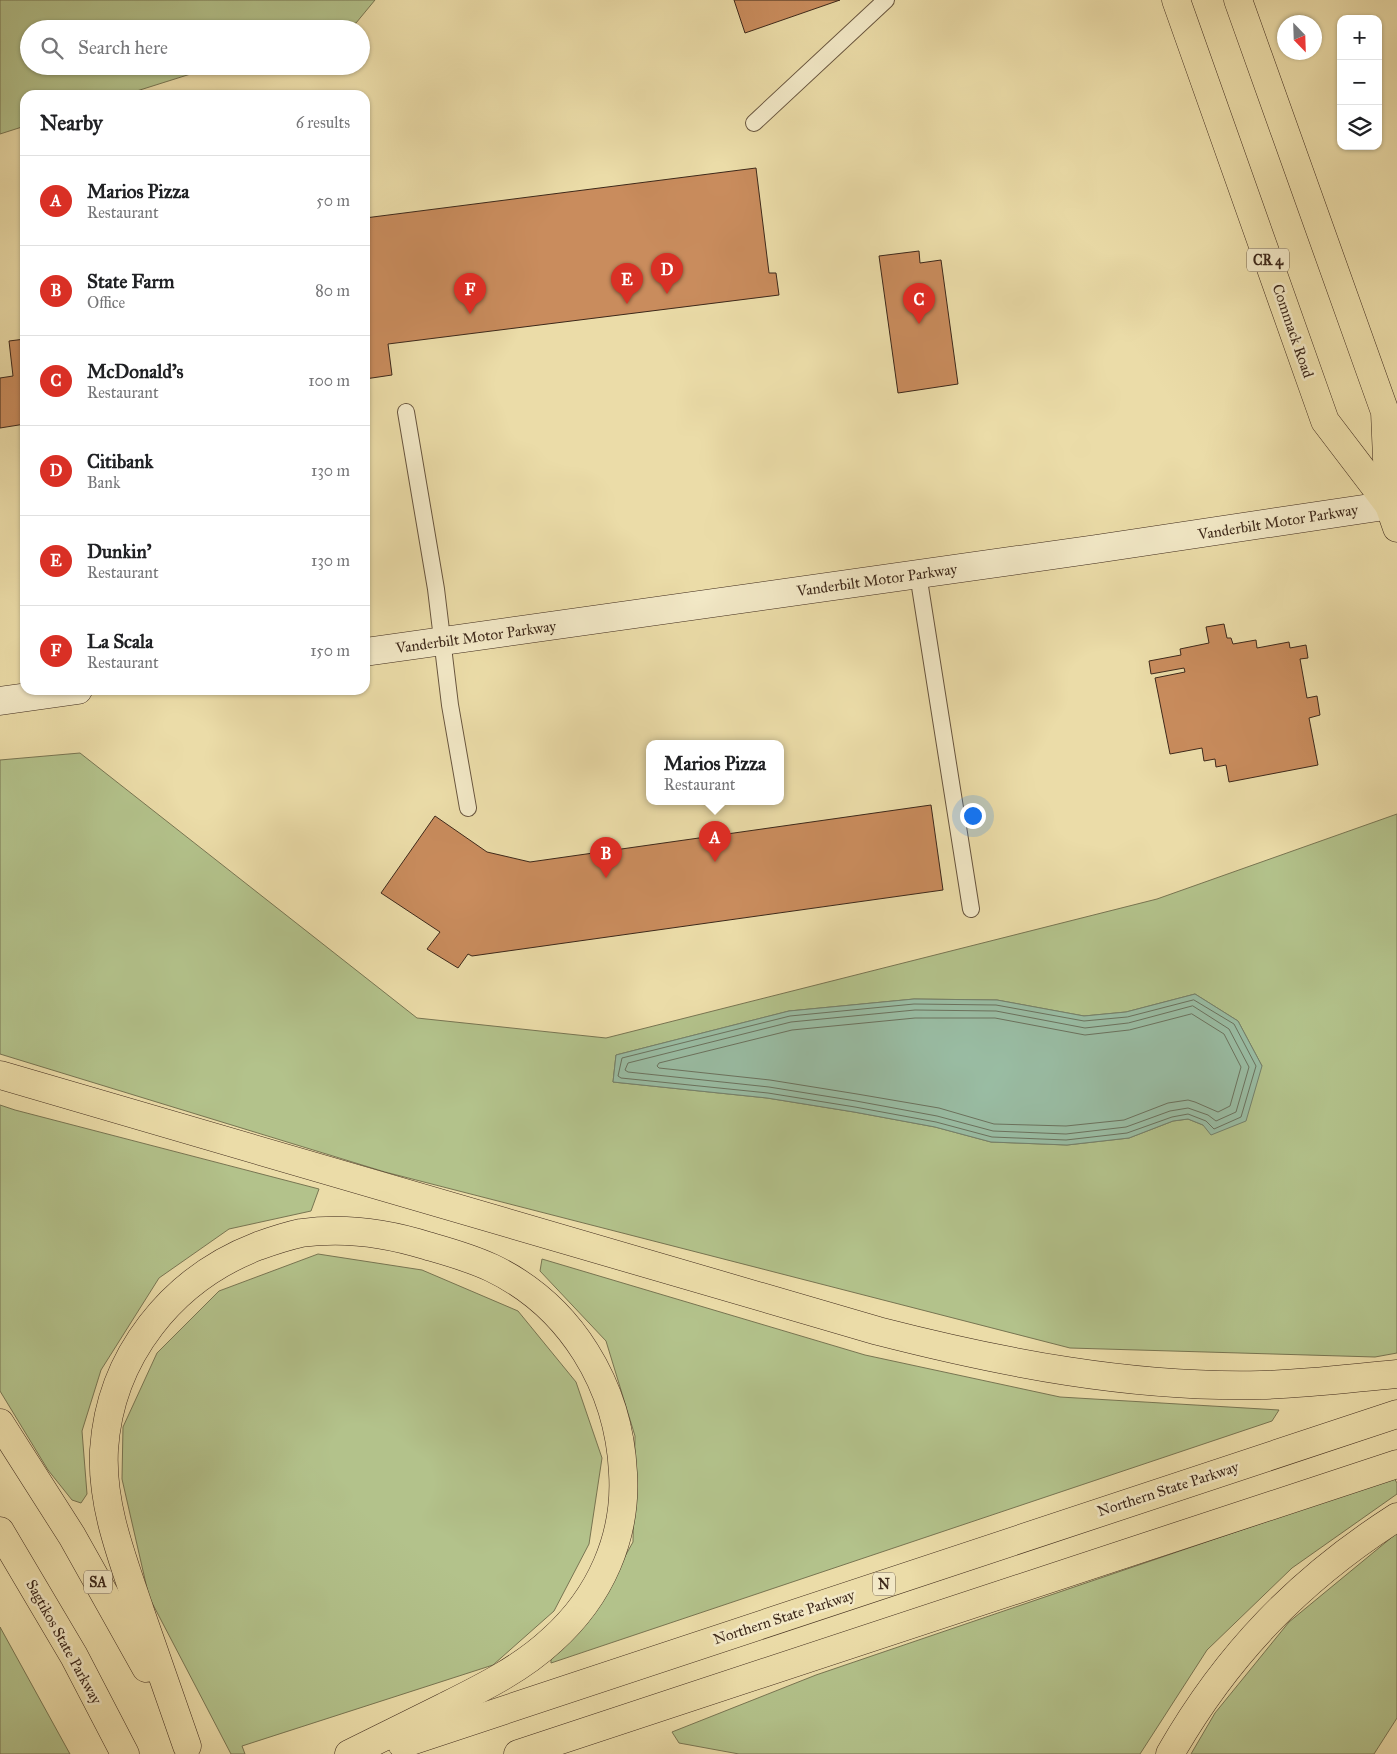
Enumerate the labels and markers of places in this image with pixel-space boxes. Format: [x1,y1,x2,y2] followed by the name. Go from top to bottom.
[651,253,683,294] pin: D
[611,263,643,304] pin: E
[454,273,486,314] pin: F
[903,283,935,324] pin: C
[699,821,731,862] pin: A
[590,837,622,878] pin: B

